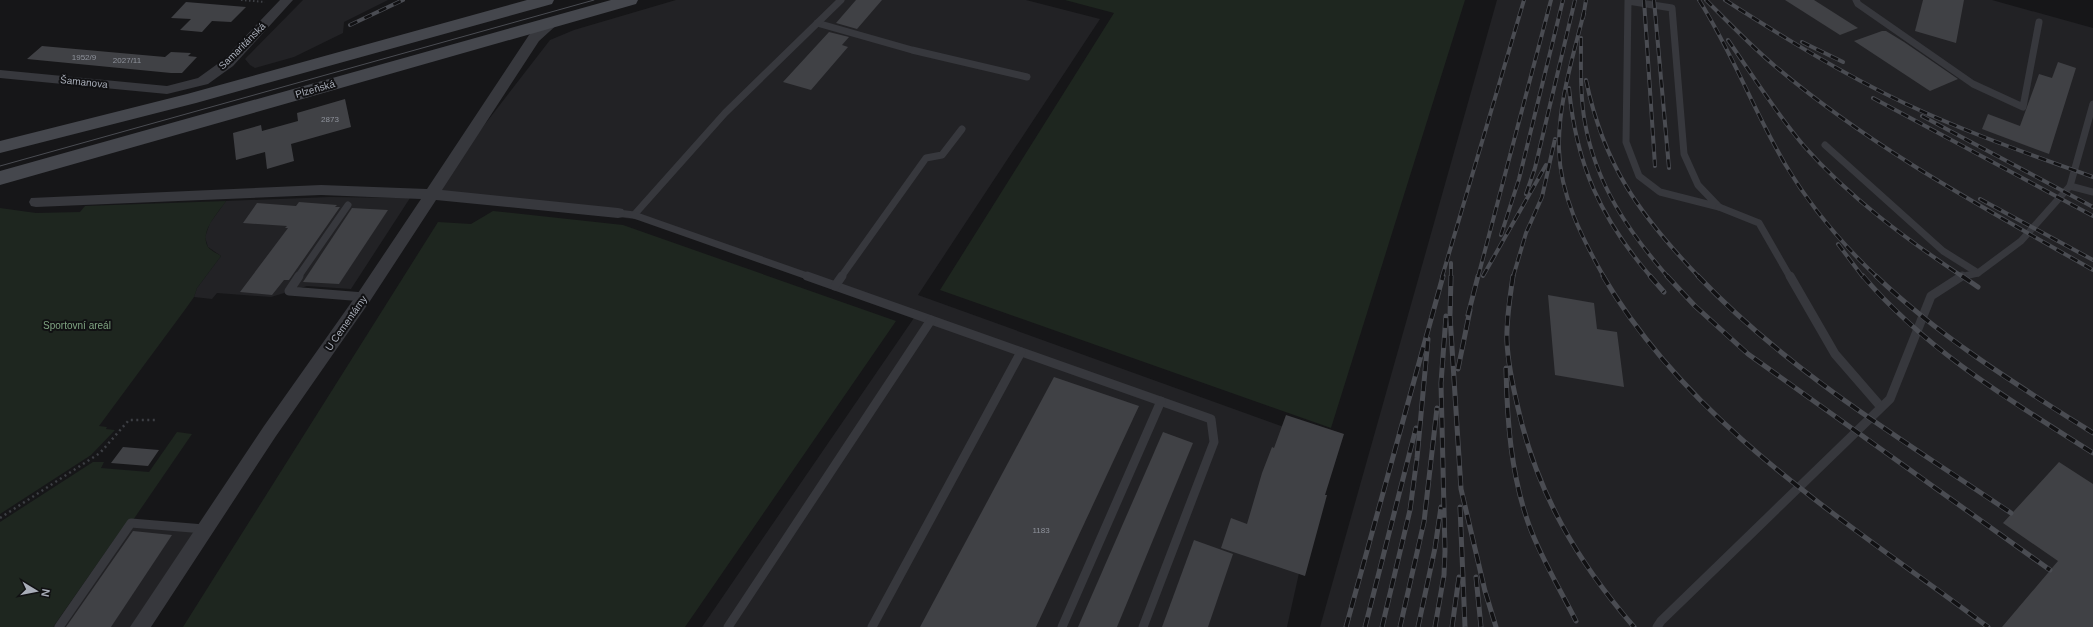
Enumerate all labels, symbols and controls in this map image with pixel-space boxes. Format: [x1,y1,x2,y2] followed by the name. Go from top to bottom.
[216,20,268,72] street label: Samaritánská
[72,53,97,62] house number: 1952/9
[113,56,142,65] house number: 2027/11
[60,73,109,90] street label: Šamanova
[294,78,336,100] street label: Plzeňská
[321,115,339,124] house number: 2873
[323,293,369,353] street label: U Cementárny
[43,320,111,331] park label: Sportovní areál
[1032,526,1050,535] house number: 1183
[16,571,56,611] north arrow
[39,588,52,598] text: N

